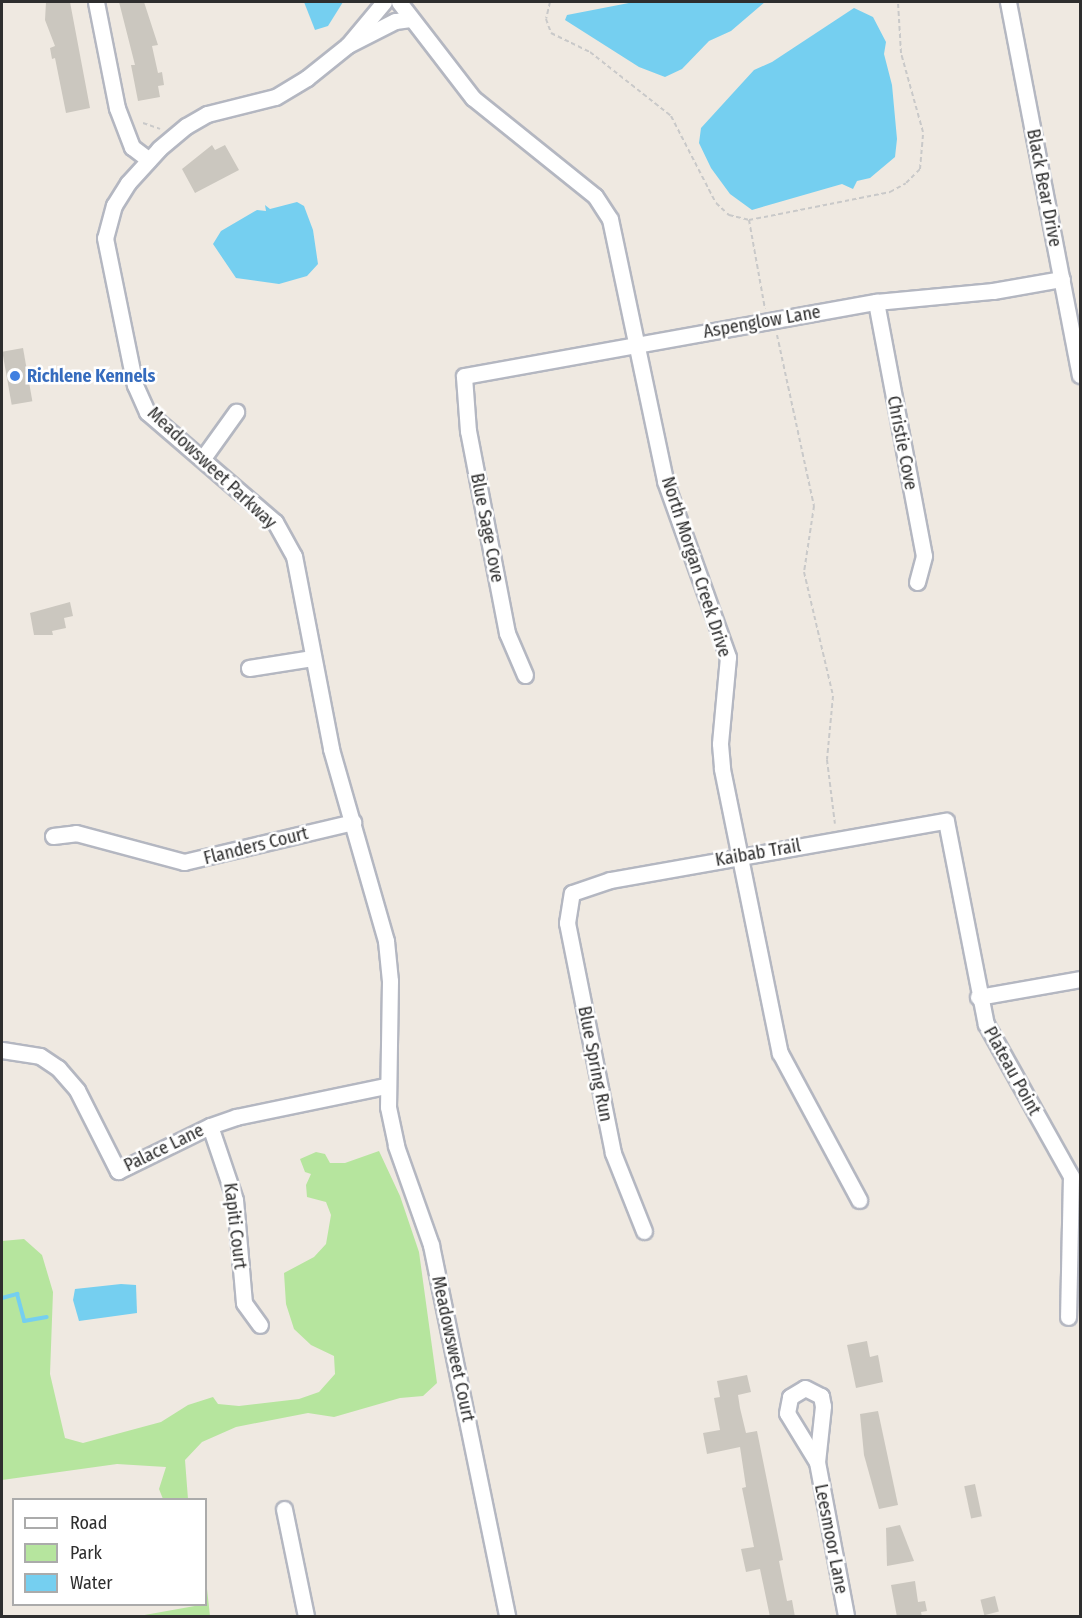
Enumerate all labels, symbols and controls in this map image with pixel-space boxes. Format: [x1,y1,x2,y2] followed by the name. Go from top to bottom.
[1022,127,1066,249] street label: Black Bear Drive
[702,301,822,343] street label: Aspenglow Lane
[27,365,155,387] place label: Richlene Kennels
[8,369,22,383] marker: Richlene Kennels
[882,394,922,492] street label: Christie Cove
[143,403,281,533] street label: Meadowsweet Parkway
[466,471,508,585] street label: Blue Sage Cove
[657,474,735,660] street label: North Morgan Creek Drive
[201,823,311,869] street label: Flanders Court
[714,835,802,871] street label: Kaibab Trail
[573,1004,617,1124] street label: Blue Spring Run
[979,1023,1045,1119] street label: Plateau Point
[121,1119,207,1177] street label: Palace Lane
[219,1182,251,1270] street label: Kapiti Court
[427,1274,479,1424] street label: Meadowsweet Court
[810,1482,852,1596] street label: Leesmoor Lane
[12,1498,207,1606] legend
[70,1512,107,1534] text: Road
[70,1542,102,1564] text: Park
[70,1572,113,1594] text: Water

